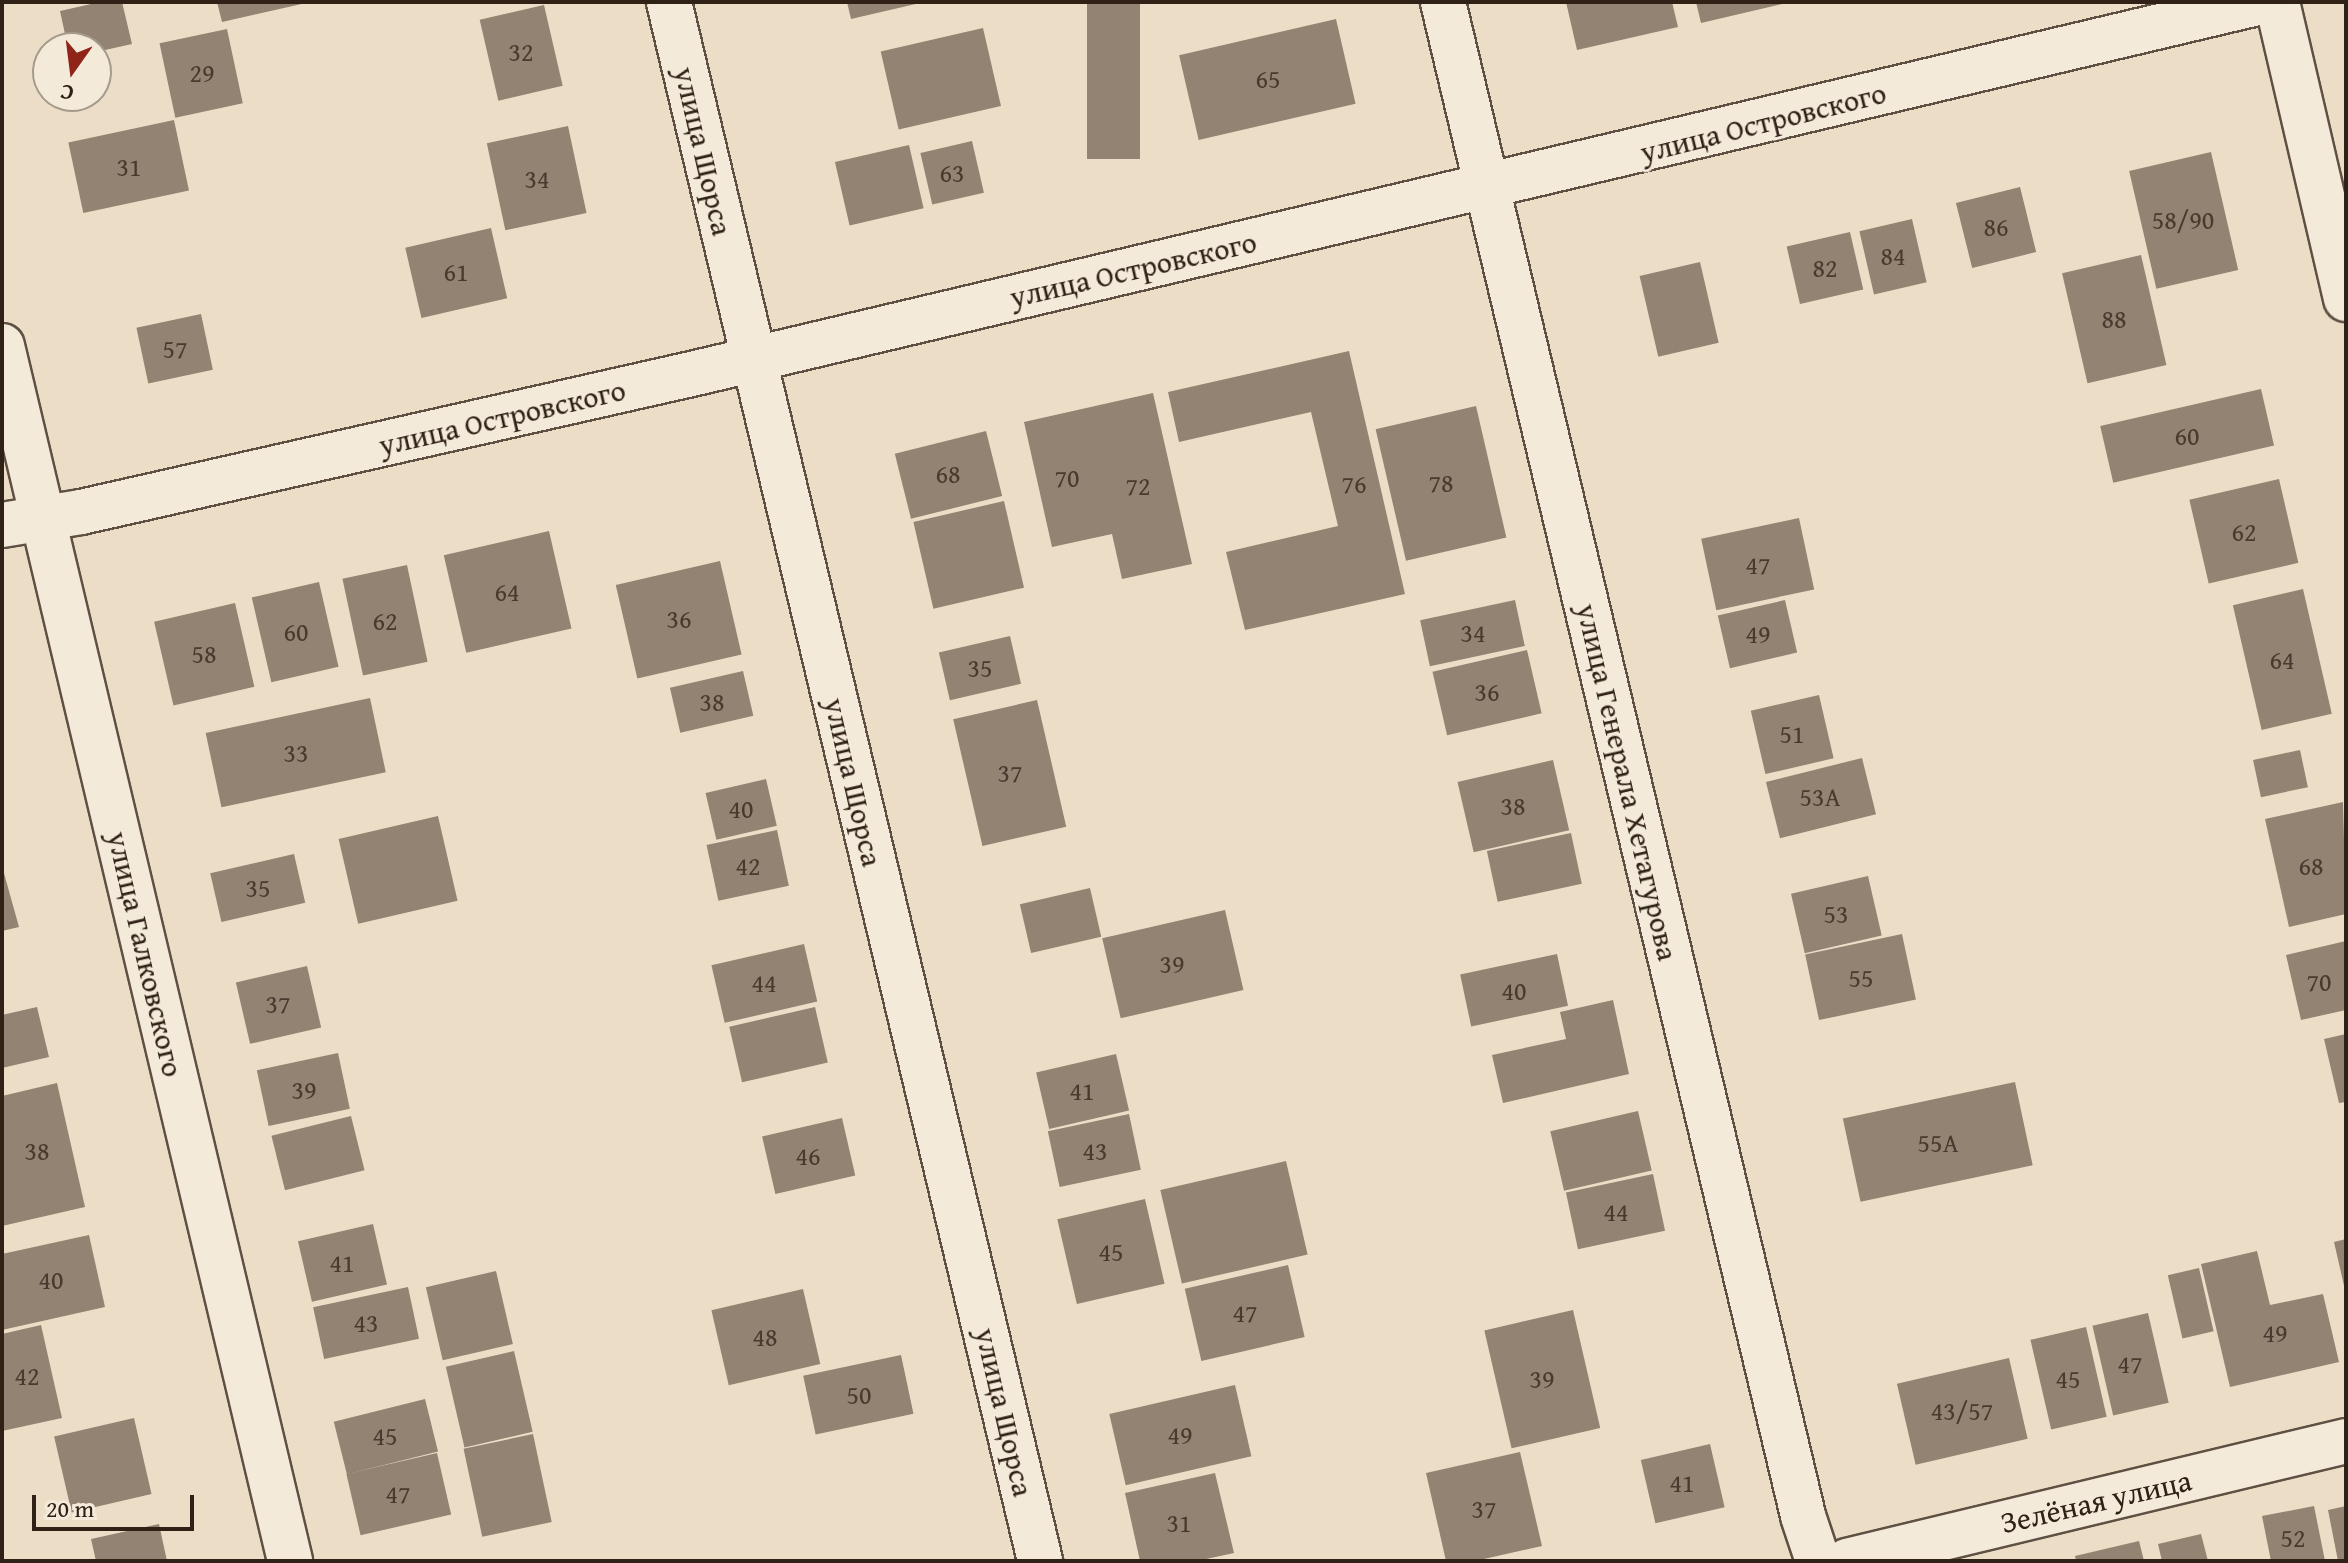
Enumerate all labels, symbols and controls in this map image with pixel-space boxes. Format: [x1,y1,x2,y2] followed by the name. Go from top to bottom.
[32,32,112,112] north arrow
[508,36,534,68] house number: 32
[189,57,215,89] house number: 29
[667,63,741,239] street label: улица Щорса
[1255,63,1281,95] house number: 65
[1636,74,1890,170] street label: улица Островского
[57,76,77,110] text: С
[116,151,142,183] house number: 31
[939,157,965,189] house number: 63
[524,163,550,195] house number: 34
[2152,204,2214,236] house number: 58/90
[1983,211,2009,243] house number: 86
[1006,223,1260,315] street label: улица Островского
[1880,240,1906,272] house number: 84
[1812,252,1838,284] house number: 82
[443,256,469,288] house number: 61
[2101,303,2127,335] house number: 88
[162,333,188,365] house number: 57
[375,371,629,463] street label: улица Островского
[2174,420,2200,452] house number: 60
[935,458,961,490] house number: 68
[1054,462,1080,494] house number: 70
[1428,467,1454,499] house number: 78
[1341,468,1367,500] house number: 76
[1125,470,1151,502] house number: 72
[2231,516,2257,548] house number: 62
[1745,549,1771,581] house number: 47
[494,576,520,608] house number: 64
[1569,600,1687,964] street label: улица Генерала Хетагурова
[666,603,692,635] house number: 36
[372,605,398,637] house number: 62
[283,616,309,648] house number: 60
[1460,617,1486,649] house number: 34
[1745,618,1771,650] house number: 49
[191,638,217,670] house number: 58
[2269,644,2295,676] house number: 64
[967,652,993,684] house number: 35
[1474,676,1500,708] house number: 36
[699,686,725,718] house number: 38
[817,694,891,870] street label: улица Щорса
[1779,718,1805,750] house number: 51
[283,737,309,769] house number: 33
[997,757,1023,789] house number: 37
[1800,781,1840,813] house number: 53А
[1500,790,1526,822] house number: 38
[728,793,754,825] house number: 40
[100,828,192,1080] street label: улица Галковского
[735,850,761,882] house number: 42
[2298,850,2324,882] house number: 68
[245,872,271,904] house number: 35
[1823,898,1849,930] house number: 53
[1159,948,1185,980] house number: 39
[1848,962,1874,994] house number: 55
[2306,966,2332,998] house number: 70
[751,967,777,999] house number: 44
[1501,975,1527,1007] house number: 40
[265,988,291,1020] house number: 37
[291,1074,317,1106] house number: 39
[1069,1075,1095,1107] house number: 41
[1918,1127,1958,1159] house number: 55А
[24,1135,50,1167] house number: 38
[1082,1135,1108,1167] house number: 43
[795,1140,821,1172] house number: 46
[1603,1196,1629,1228] house number: 44
[1098,1236,1124,1268] house number: 45
[329,1247,355,1279] house number: 41
[38,1264,64,1296] house number: 40
[1232,1297,1258,1329] house number: 47
[353,1307,379,1339] house number: 43
[2262,1317,2288,1349] house number: 49
[752,1321,778,1353] house number: 48
[968,1324,1042,1500] street label: улица Щорса
[2117,1348,2143,1380] house number: 47
[14,1360,40,1392] house number: 42
[1529,1363,1555,1395] house number: 39
[2055,1363,2081,1395] house number: 45
[846,1379,872,1411] house number: 50
[1931,1395,1993,1427] house number: 43/57
[1167,1419,1193,1451] house number: 49
[372,1420,398,1452] house number: 45
[1997,1462,2195,1540] street label: Зелёная улица
[1669,1467,1695,1499] house number: 41
[385,1478,411,1510] house number: 47
[36,1479,198,1529] scale bar
[46,1491,94,1526] text: 20 m
[1471,1493,1497,1525] house number: 37
[1166,1507,1192,1539] house number: 31
[2280,1522,2306,1554] house number: 52

